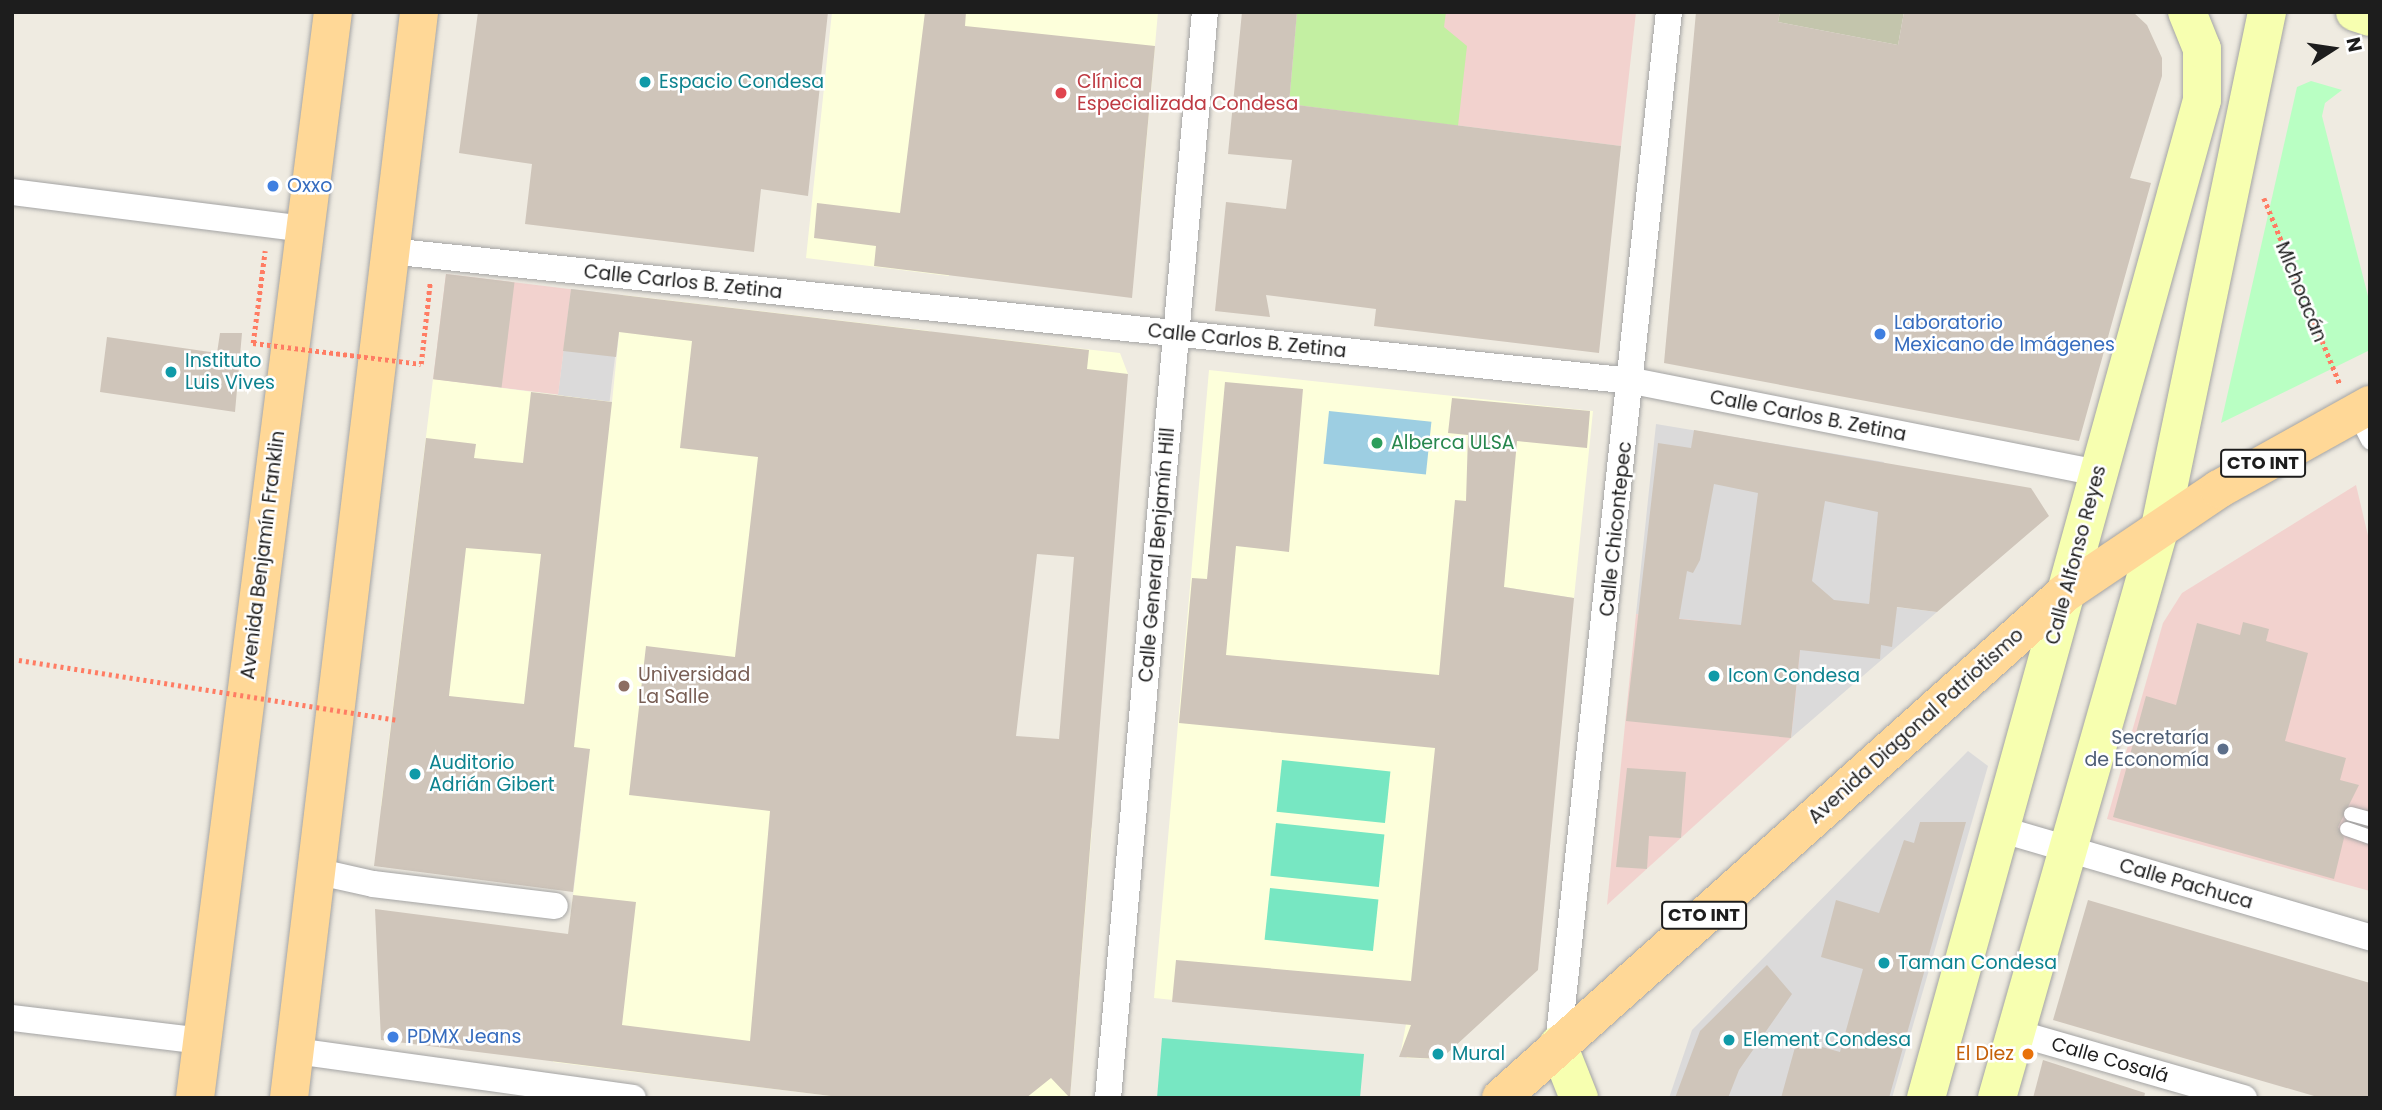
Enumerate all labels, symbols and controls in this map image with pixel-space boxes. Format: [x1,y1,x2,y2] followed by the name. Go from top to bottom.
[2298,14,2368,84] north arrow
[2339,35,2369,54] text: N
[659,71,824,93] place label: Espacio Condesa
[1077,71,1298,115] place label: Clínica Especializada Condesa
[637,74,653,90] marker: Espacio Condesa
[1051,83,1071,103] marker: Clínica Especializada Condesa
[287,175,332,197] place label: Oxxo
[265,178,281,194] marker: Oxxo
[2271,238,2331,346] street label: MIchoacán
[583,260,783,304] street label: Calle Carlos B. Zetina
[1894,312,2115,356] place label: Laboratorio Mexicano de Imágenes
[1147,319,1347,363] street label: Calle Carlos B. Zetina
[1872,326,1888,342] marker: Laboratorio Mexicano de Imágenes
[185,350,275,394] place label: Instituto Luis Vives
[163,364,179,380] marker: Instituto Luis Vives
[1708,386,1908,446] street label: Calle Carlos B. Zetina
[1135,427,1179,683] street label: Calle General Benjamín Hill
[236,429,290,681] street label: Avenida Benjamín Franklin
[1391,432,1515,454] place label: Alberca ULSA
[1369,435,1385,451] marker: Alberca ULSA
[1595,440,1637,618] street label: Calle Chicontepec
[2219,448,2307,477] road number: CTO INT
[2041,463,2111,647] street label: Calle Alfonso Reyes
[1804,623,2028,829] street label: Avenida Diagonal Patriotismo
[638,664,750,708] place label: Universidad La Salle
[1728,665,1860,687] place label: Icon Condesa
[1706,668,1722,684] marker: Icon Condesa
[616,678,632,694] marker: Universidad La Salle
[2084,727,2209,771] place label: Secretaría de Economía
[2215,741,2231,757] marker: Secretaría de Economía
[429,752,555,796] place label: Auditorio Adrián Gibert
[407,766,423,782] marker: Auditorio Adrián Gibert
[2117,854,2255,914] street label: Calle Pachuca
[1660,900,1748,930] road number: CTO INT
[1898,952,2057,974] place label: Taman Condesa
[1876,955,1892,971] marker: Taman Condesa
[407,1026,521,1048] place label: PDMX Jeans
[385,1029,401,1045] marker: PDMX Jeans
[1743,1029,1911,1051] place label: Element Condesa
[1721,1032,1737,1048] marker: Element Condesa
[2049,1032,2171,1088] street label: Calle Cosalá
[1452,1043,1505,1065] place label: Mural
[1956,1043,2014,1065] place label: El Diez
[1430,1046,1446,1062] marker: Mural
[2020,1046,2036,1062] marker: El Diez

